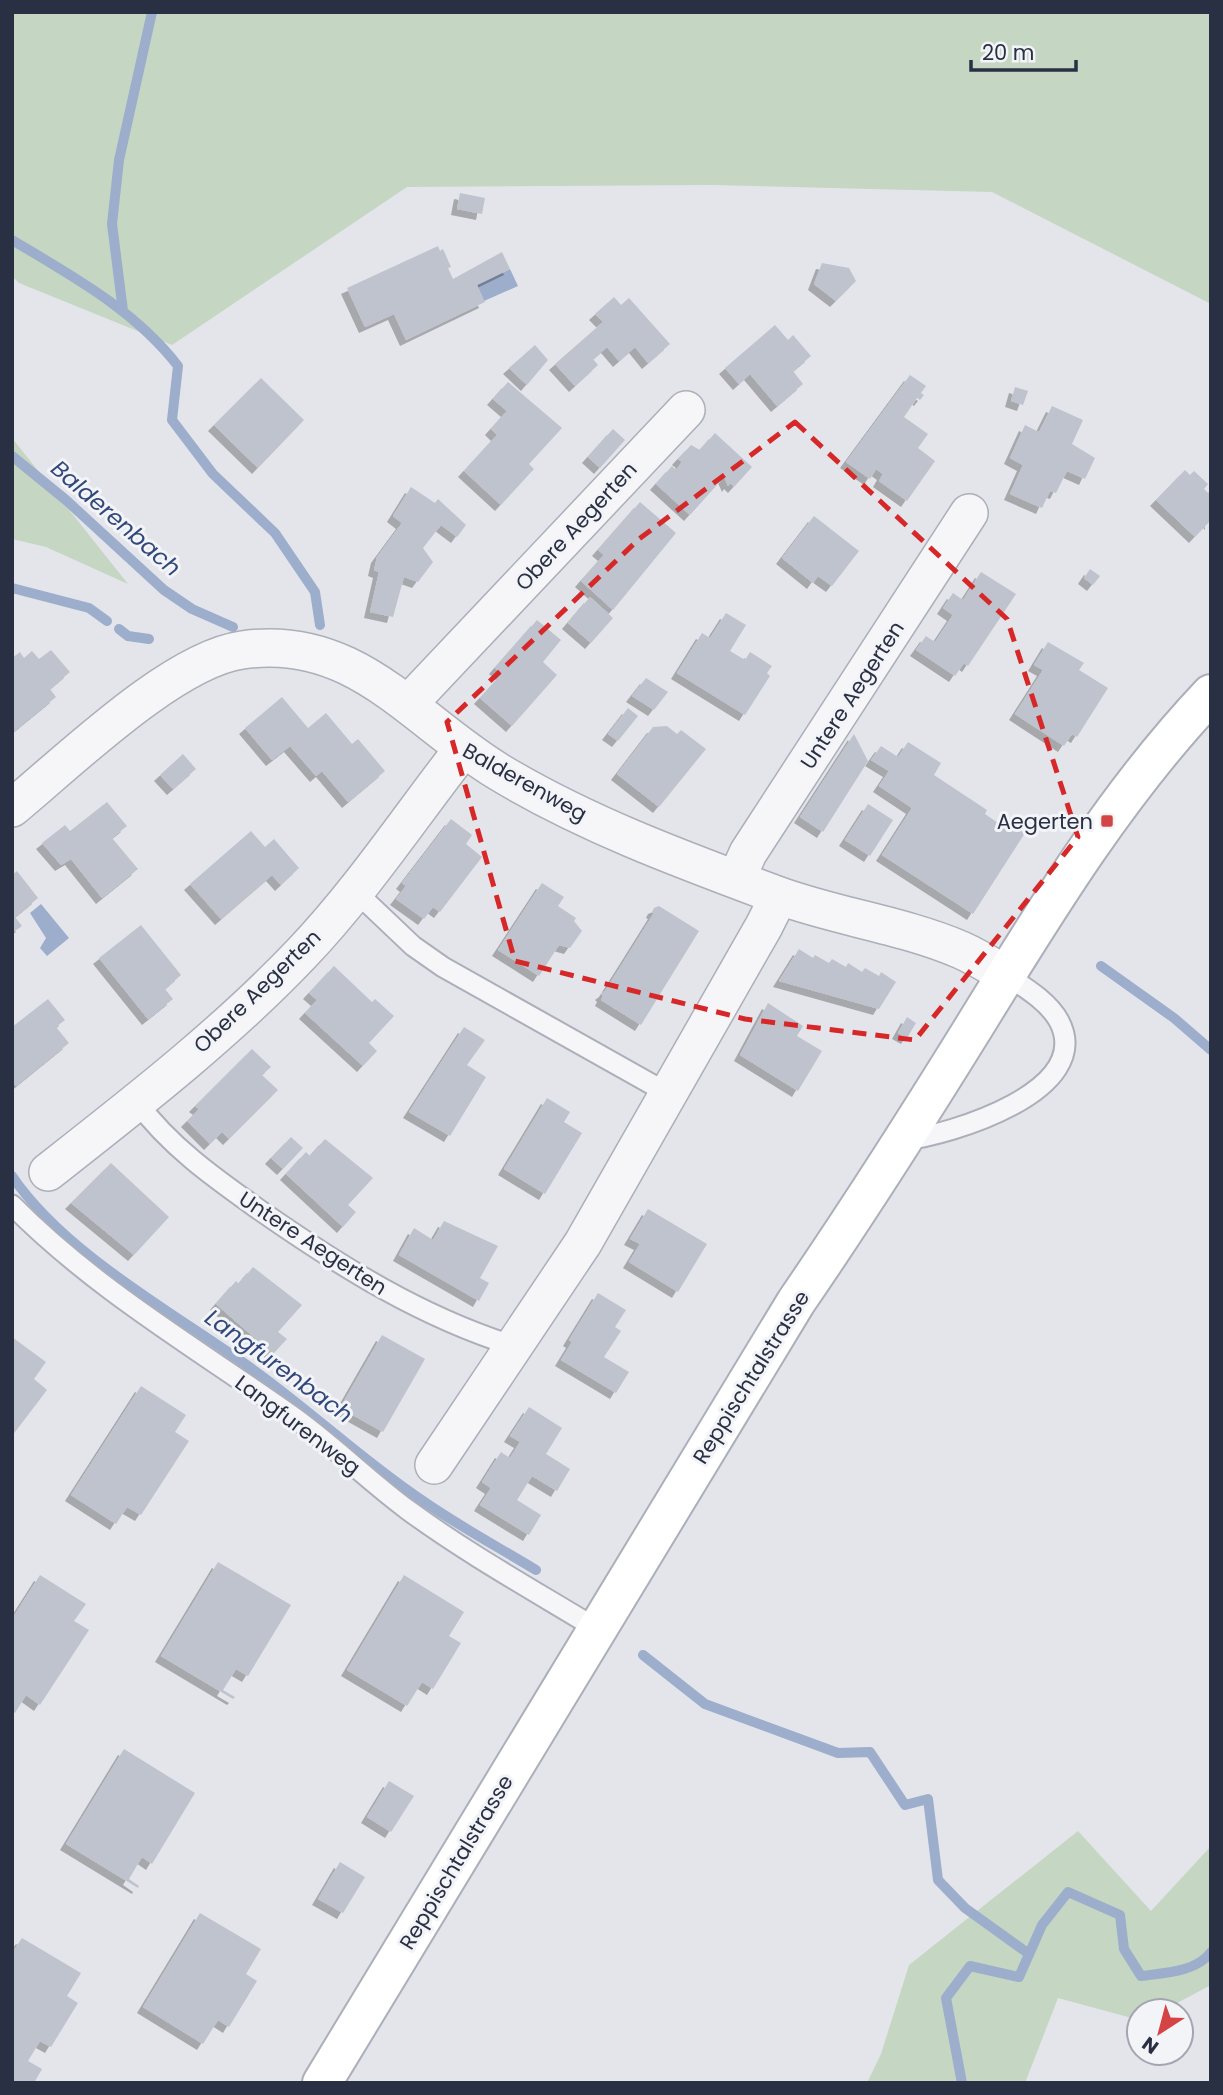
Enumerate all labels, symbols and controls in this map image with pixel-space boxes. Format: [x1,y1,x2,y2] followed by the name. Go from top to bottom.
[971,28,1076,72] scale bar
[982,38,1035,67] text: 20 m
[44,453,188,583] water label: Balderenbach
[509,455,643,597] street label: Obere Aegerten
[793,615,911,775] street label: Untere Aegerten
[458,736,592,828] street label: Balderenweg
[997,807,1093,836] place label: Aegerten
[1099,813,1115,829] marker: Aegerten
[187,923,327,1059] street label: Obere Aegerten
[233,1184,393,1302] street label: Untere Aegerten
[686,1285,816,1469] street label: Reppischtalstrasse
[199,1302,359,1430] water label: Langfurenbach
[229,1368,367,1482] street label: Langfurenweg
[392,1769,520,1955] street label: Reppischtalstrasse
[1125,1997,1195,2067] north arrow
[1137,2030,1164,2060] text: N

